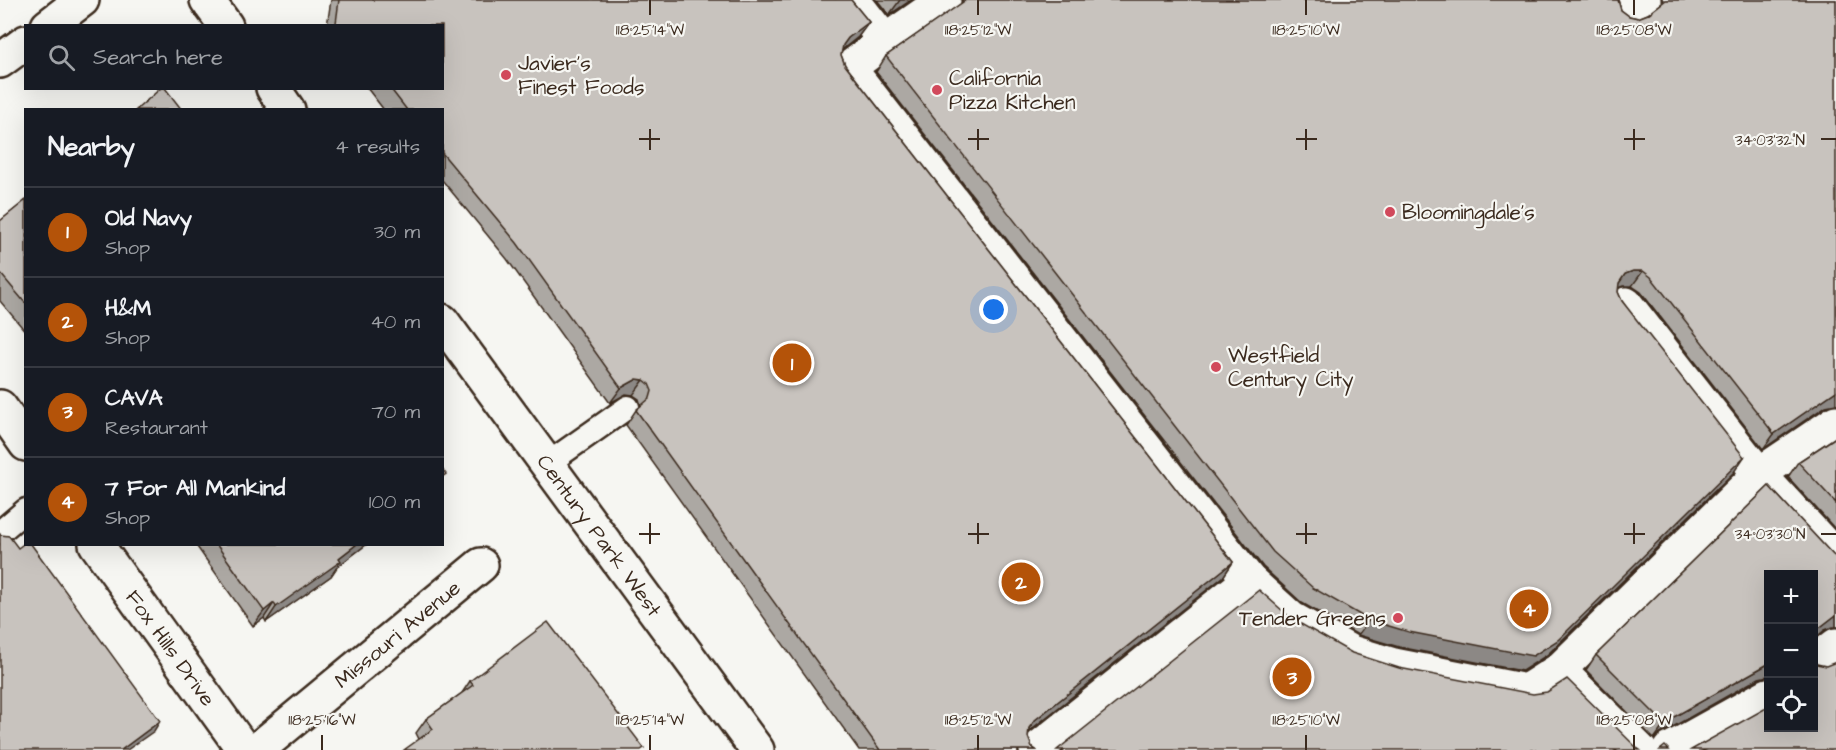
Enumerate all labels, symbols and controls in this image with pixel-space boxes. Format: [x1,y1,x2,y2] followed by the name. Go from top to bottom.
[616,20,684,41] text: 118°25'14"W
[945,20,1011,41] text: 118°25'12"W
[1272,20,1340,41] text: 118°25'10"W
[1596,20,1672,41] text: 118°25'08"W
[24,24,444,90] search box
[45,41,78,74] icon: search
[93,42,223,73] text: Search here
[518,49,645,102] place label: Javier's Finest Foods
[949,64,1075,117] place label: California Pizza Kitchen
[499,68,513,82] marker: Javier's Finest Foods
[930,83,944,97] marker: California Pizza Kitchen
[48,129,135,165] text: Nearby
[1735,130,1805,151] text: 34°03'32"N
[335,133,420,161] text: 4 results
[1402,198,1535,229] place label: Bloomingdale's
[105,203,192,234] text: Old Navy
[1383,205,1397,219] marker: Bloomingdale's
[66,218,69,246] text: 1
[374,218,420,246] text: 30 m
[105,234,150,262] text: Shop
[105,293,151,324] text: H&M
[979,295,1008,324] your location
[62,308,73,336] text: 2
[370,308,420,336] text: 40 m
[105,324,150,352] text: Shop
[772,340,812,386] pin: 1
[1228,341,1354,396] place label: Westfield Century City
[1209,360,1223,374] marker: Westfield Century City
[105,383,163,414] text: CAVA
[62,398,73,426] text: 3
[372,398,420,426] text: 70 m
[105,414,208,442] text: Restaurant
[530,448,669,623] street label: Century Park West
[105,473,285,504] text: 7 For All Mankind
[61,488,74,516] text: 4
[369,488,420,516] text: 100 m
[105,504,150,532] text: Shop
[1735,524,1805,545] text: 34°03'30"N
[1002,560,1040,604] pin: 2
[1764,570,1818,732] map controls
[1764,570,1818,624] button: +
[328,573,467,695] street label: Missouri Avenue
[119,584,222,712] street label: Fox Hills Drive
[1510,586,1549,632] pin: 4
[1239,604,1386,633] place label: Tender Greens
[1391,611,1405,625] marker: Tender Greens
[1764,624,1818,678] button: −
[1272,654,1312,700] pin: 3
[1764,678,1818,732] button: locate
[288,710,356,731] text: 118°25'16"W
[616,710,684,731] text: 118°25'14"W
[945,710,1011,731] text: 118°25'12"W
[1272,710,1340,731] text: 118°25'10"W
[1596,710,1672,731] text: 118°25'08"W

